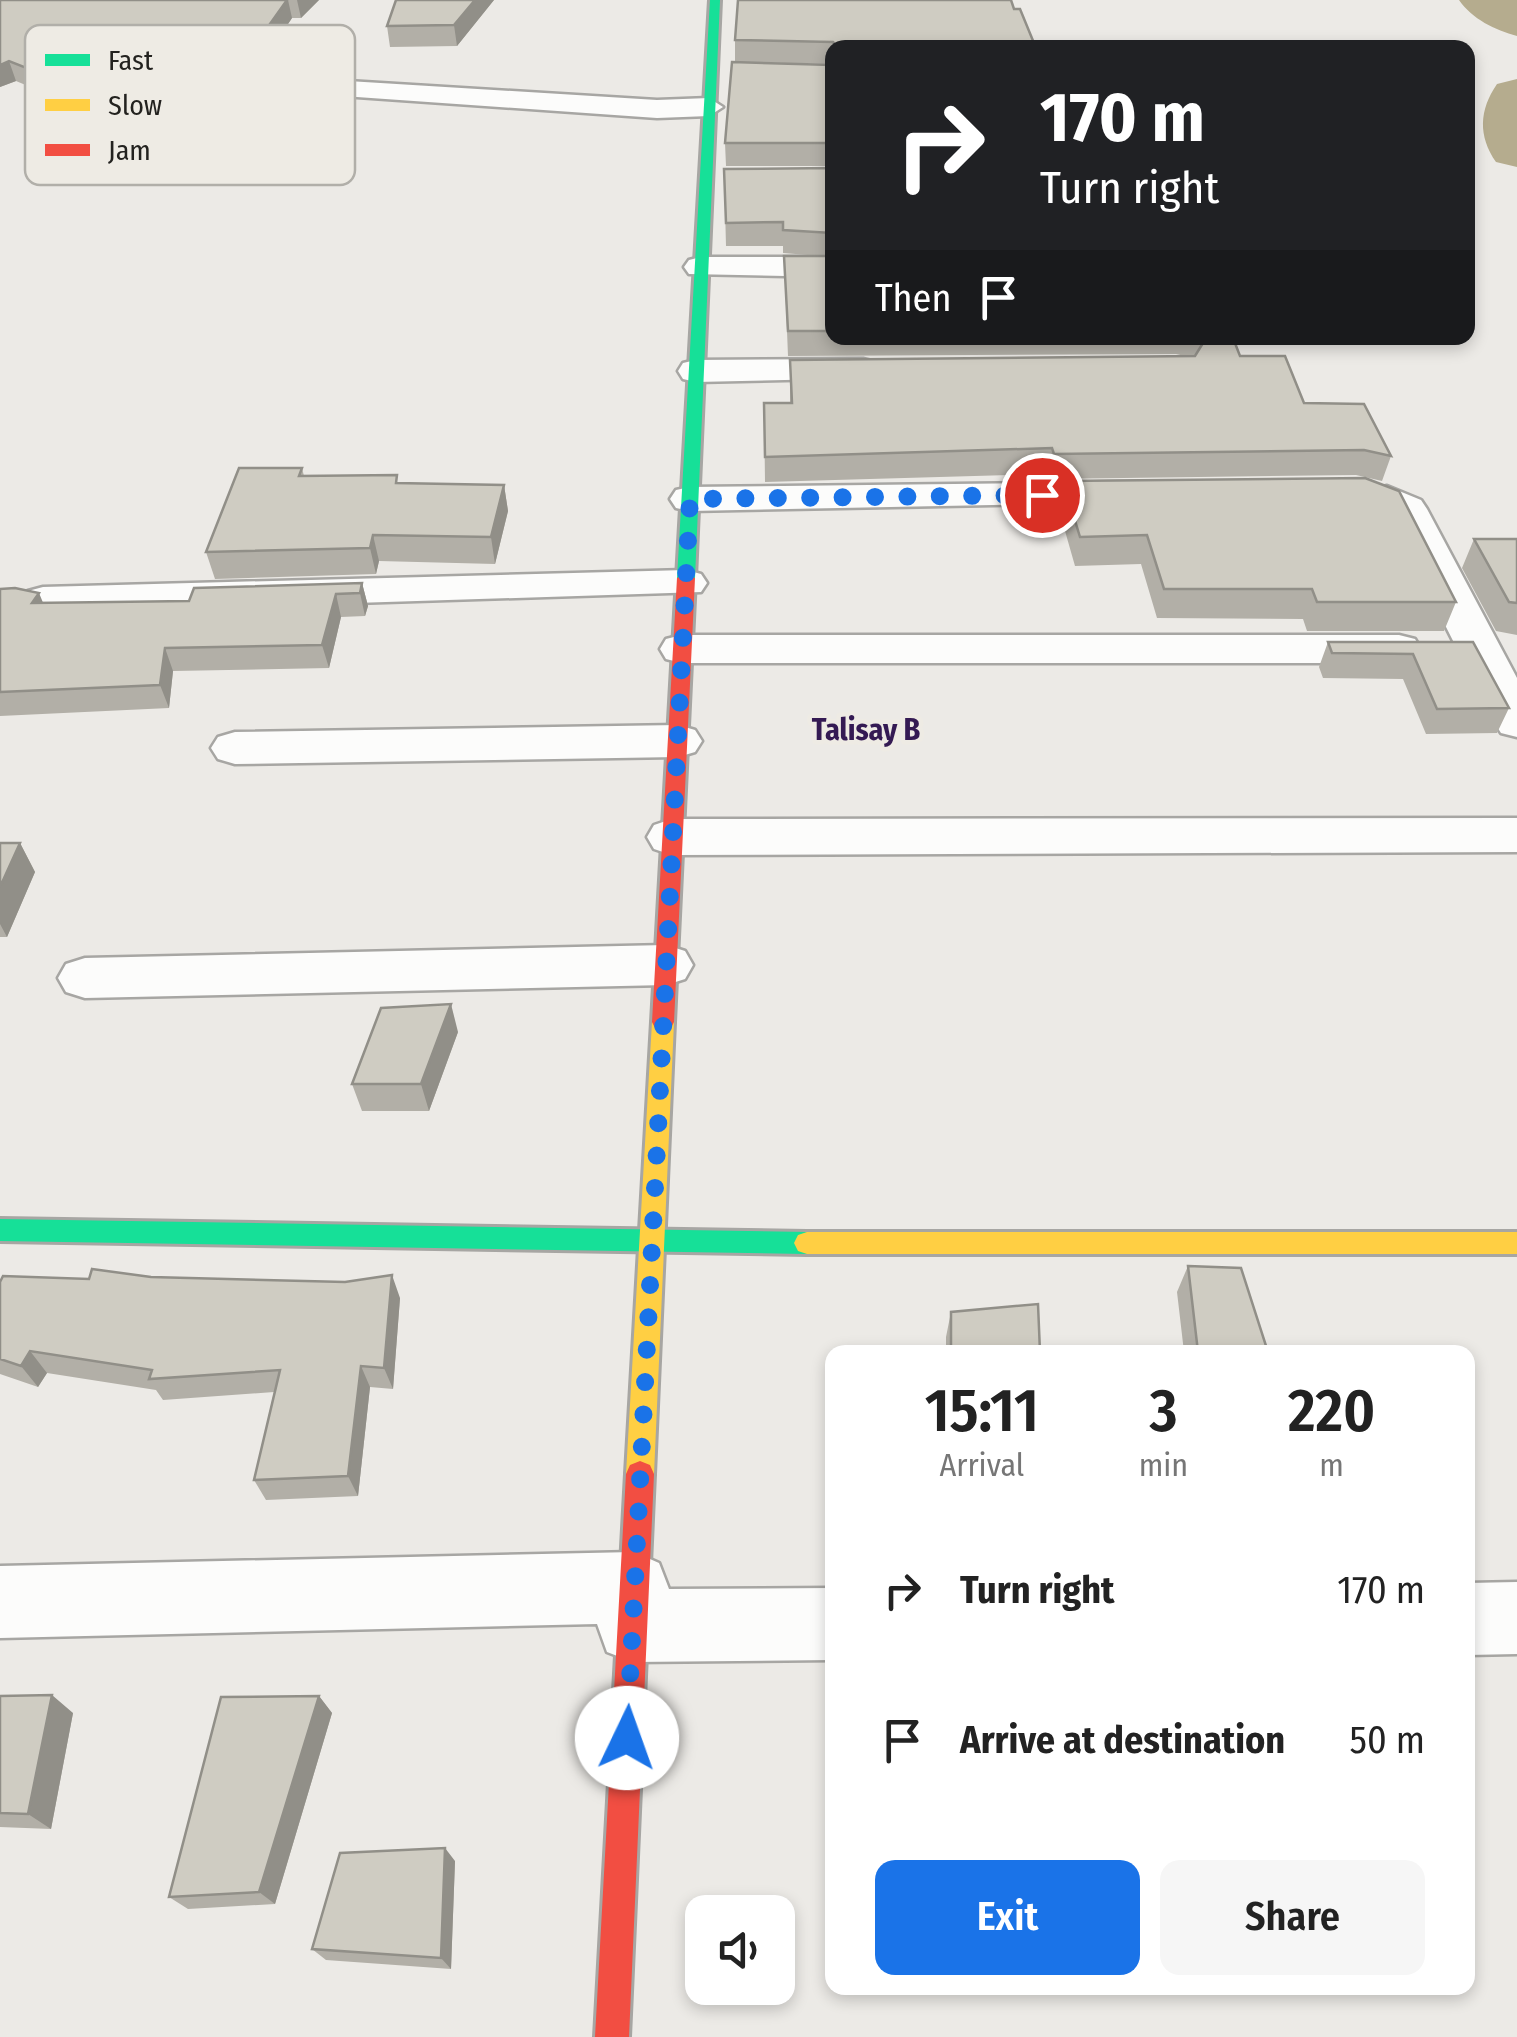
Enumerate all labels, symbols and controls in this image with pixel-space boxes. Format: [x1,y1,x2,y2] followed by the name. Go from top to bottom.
[25,25,355,185] legend
[108,44,154,77] text: Fast
[1040,76,1205,160] text: 170 m
[875,80,1005,210] icon: right
[108,89,162,122] text: Slow
[108,134,151,167] text: Jam
[1040,161,1219,215] text: Turn right
[971,270,1026,325] icon: arrive
[875,275,951,321] text: Then
[1000,453,1085,538] pin
[1015,468,1070,523] icon: arrive
[812,712,920,748] district label: Talisay B
[925,1375,1039,1447] text: 15:11
[1149,1375,1178,1447] text: 3
[1288,1375,1375,1447] text: 220
[939,1446,1024,1484] text: Arrival
[1139,1446,1188,1484] text: min
[1319,1446,1344,1484] text: m
[875,1563,930,1618] icon: right
[960,1567,1114,1613] text: Turn right
[1337,1567,1425,1613] text: 170 m
[575,1686,679,1790] position arrow
[875,1713,930,1768] icon: arrive
[960,1717,1285,1763] text: Arrive at destination
[1350,1717,1425,1763] text: 50 m
[875,1860,1140,1975] button: Exit
[1160,1860,1425,1975] button: Share
[685,1895,795,2005] map controls
[685,1895,795,2005] button: sound

